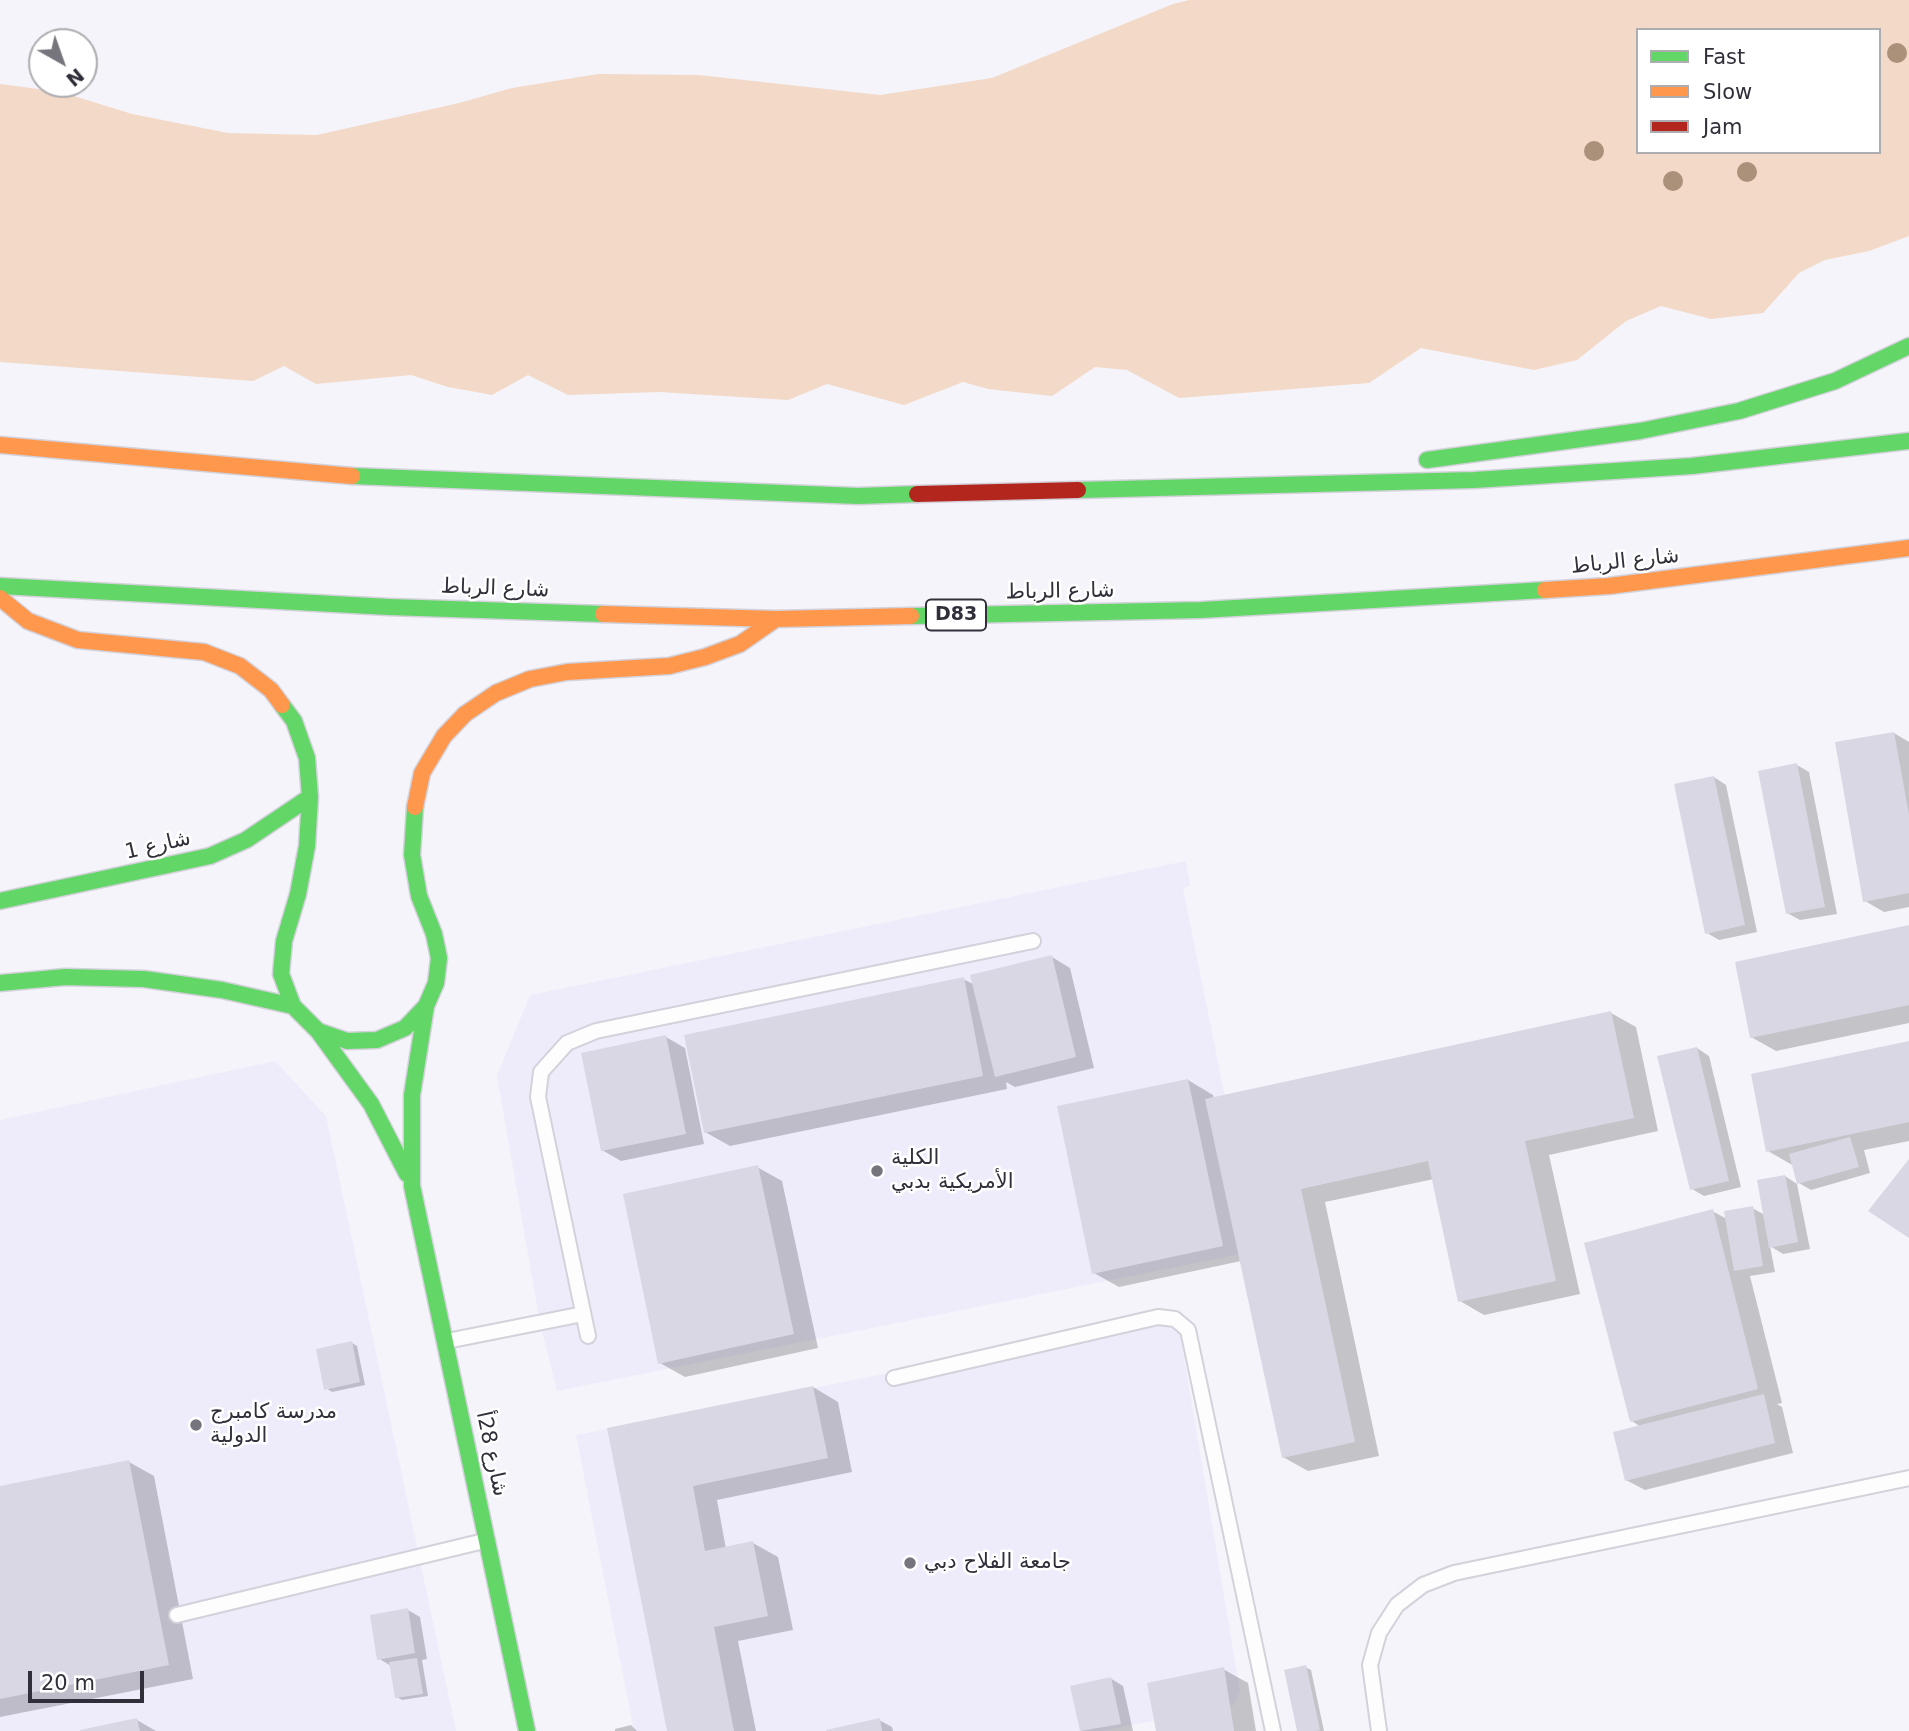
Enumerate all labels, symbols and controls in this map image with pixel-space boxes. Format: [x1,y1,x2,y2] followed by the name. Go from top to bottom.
[28,28,98,98] north arrow
[1636,28,1881,154] legend
[1703,45,1745,69] text: Fast
[62,64,88,91] text: N
[1703,80,1752,104] text: Slow
[1703,115,1743,139] text: Jam
[1570,544,1680,580] street label: شارع الرباط
[440,575,550,603] street label: شارع الرباط
[1005,578,1115,606] street label: شارع الرباط
[926,600,986,630] road number: D83
[123,826,193,866] street label: شارع 1
[891,1146,1014,1196] place label: الكلية الأمريكية بدبي
[869,1163,885,1179] marker: الكلية الأمريكية بدبي
[210,1400,337,1450] place label: مدرسة كامبرج الدولية
[470,1409,512,1499] street label: شارع 28أ
[188,1417,204,1433] marker: مدرسة كامبرج الدولية
[924,1550,1071,1576] place label: جامعة الفلاح دبي
[902,1555,918,1571] marker: جامعة الفلاح دبي
[32,1658,147,1702] scale bar
[41,1671,95,1695] text: 20 m

